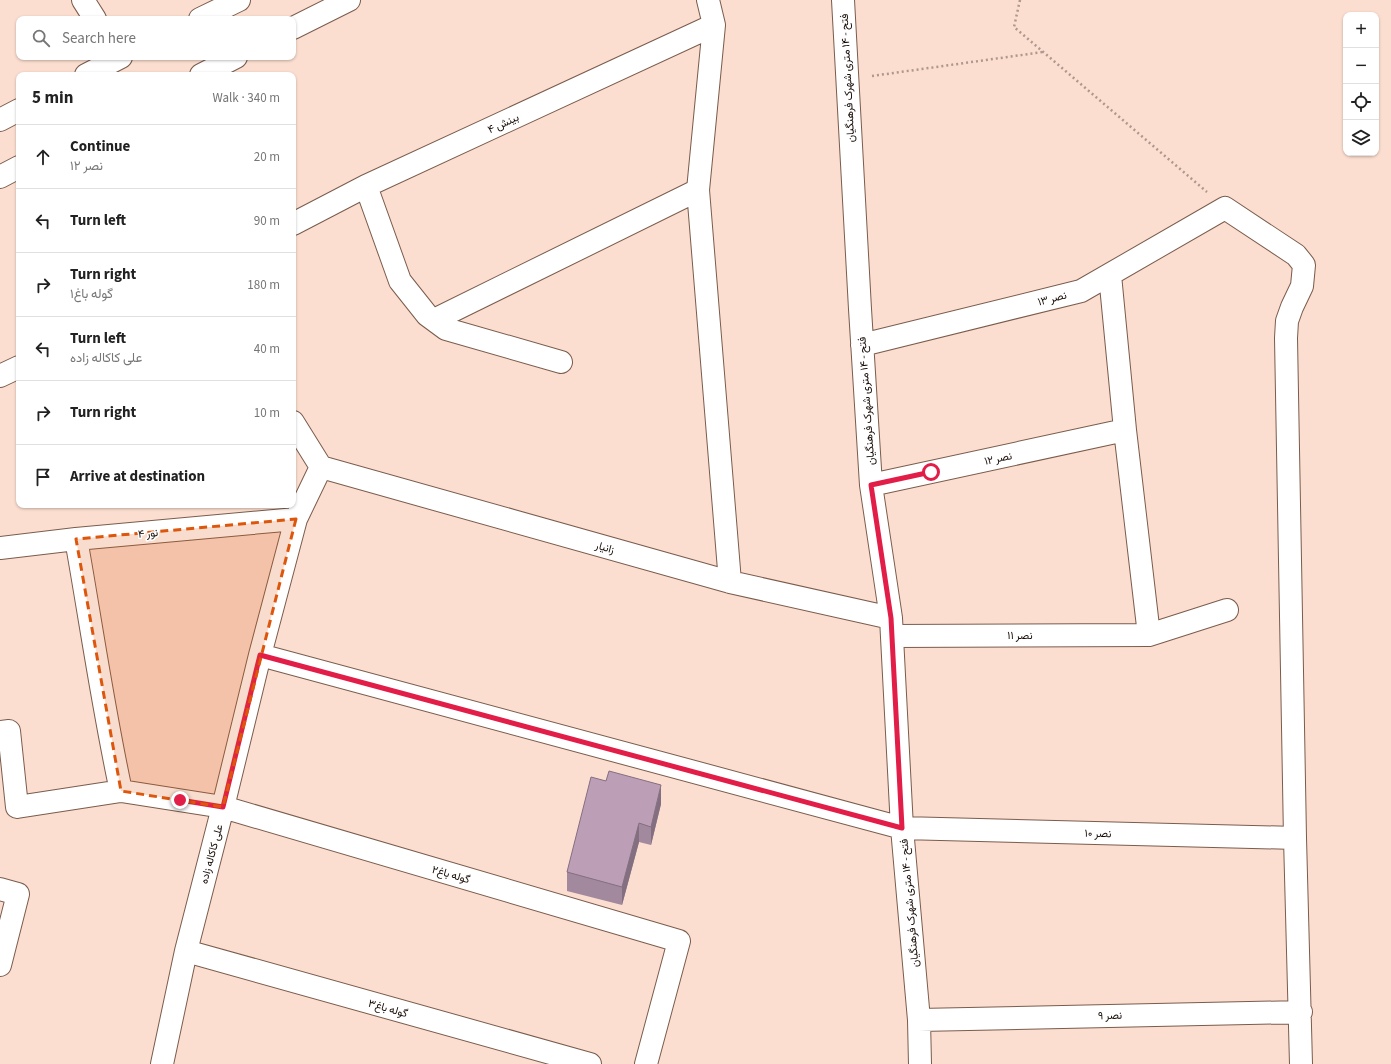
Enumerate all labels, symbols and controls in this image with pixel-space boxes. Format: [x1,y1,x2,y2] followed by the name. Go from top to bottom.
[1343,12,1379,156] map controls
[1343,12,1379,48] button: +
[837,13,858,143] street label: فتح - ۱۴ متری شهرک فرهنگیان
[16,16,296,60] search box
[30,27,52,49] icon: search
[62,28,136,49] text: Search here
[1343,48,1379,84] button: −
[1343,84,1379,120] button: locate
[32,86,73,110] text: 5 min
[212,89,280,107] text: Walk · 340 m
[485,110,521,137] street label: بینش ۴
[1343,120,1379,156] button: layers
[70,136,130,157] text: Continue
[32,146,54,168] icon: ahead
[254,148,280,166] text: 20 m
[70,157,103,175] text: نصر ۱۲
[32,210,54,232] icon: left
[70,210,126,231] text: Turn left
[254,212,280,230] text: 90 m
[70,264,136,285] text: Turn right
[32,274,54,296] icon: right
[247,276,280,294] text: 180 m
[70,285,113,303] text: گوله باغ۱
[1036,288,1068,309] street label: نصر ۱۳
[70,328,126,349] text: Turn left
[855,336,878,466] street label: فتح - ۱۴ متری شهرک فرهنگیان
[32,338,54,360] icon: left
[254,340,280,358] text: 40 m
[70,349,142,367] text: علی کاکاله زاده
[32,402,54,424] icon: right
[70,402,136,423] text: Turn right
[254,404,280,422] text: 10 m
[983,448,1013,469] street label: نصر ۱۲
[922,463,940,481] route start
[32,466,54,488] icon: arrive
[70,466,205,487] text: Arrive at destination
[137,525,159,542] street label: نور ۴
[593,537,616,557] street label: زانیار
[1007,628,1033,643] street label: نصر ۱۱
[171,791,189,809] route end
[196,822,227,886] street label: علی کاکاله زاده
[1084,826,1112,841] street label: نصر ۱۰
[896,838,923,968] street label: فتح - ۱۴ متری شهرک فرهنگیان
[430,862,472,887] street label: گوله باغ۲
[366,996,410,1021] street label: گوله باغ۳
[1098,1008,1122,1023] street label: نصر ۹

